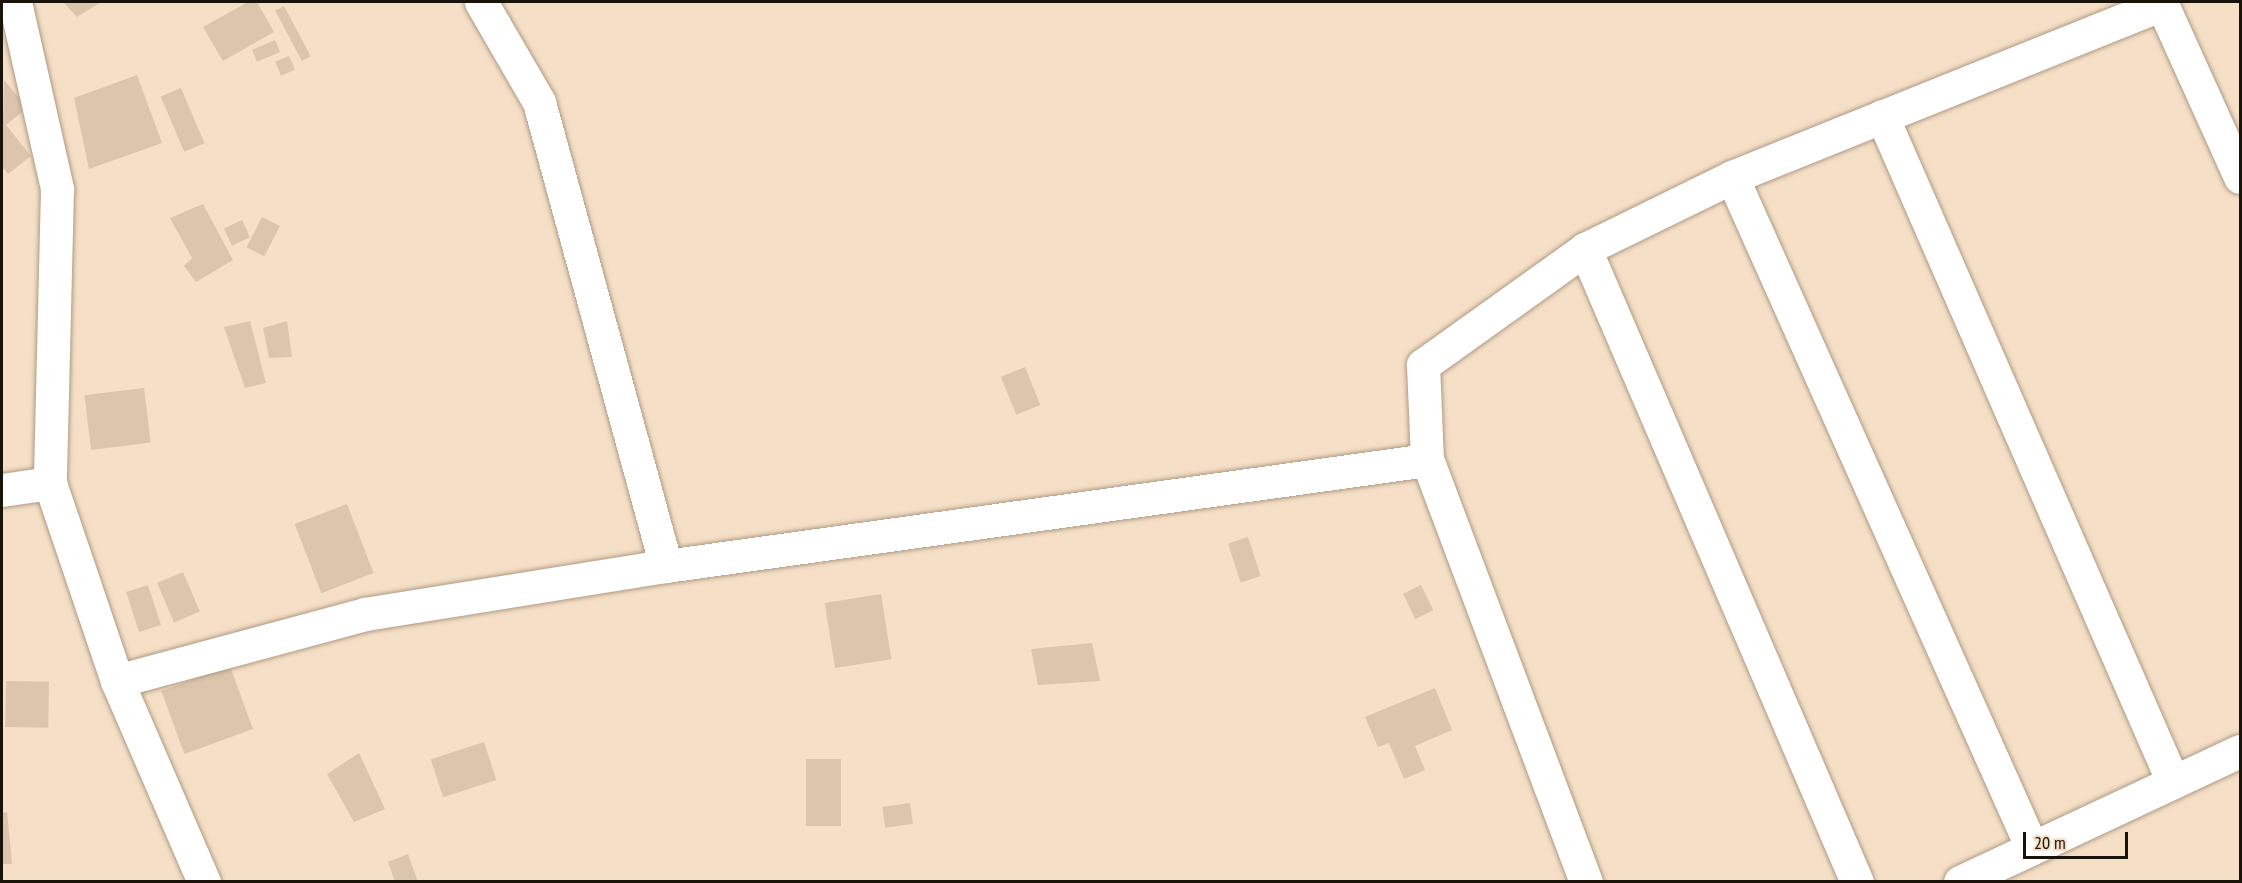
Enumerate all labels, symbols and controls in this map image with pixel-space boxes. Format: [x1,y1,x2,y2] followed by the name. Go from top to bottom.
[2026,820,2131,858] scale bar
[2034,831,2066,854] text: 20 m

